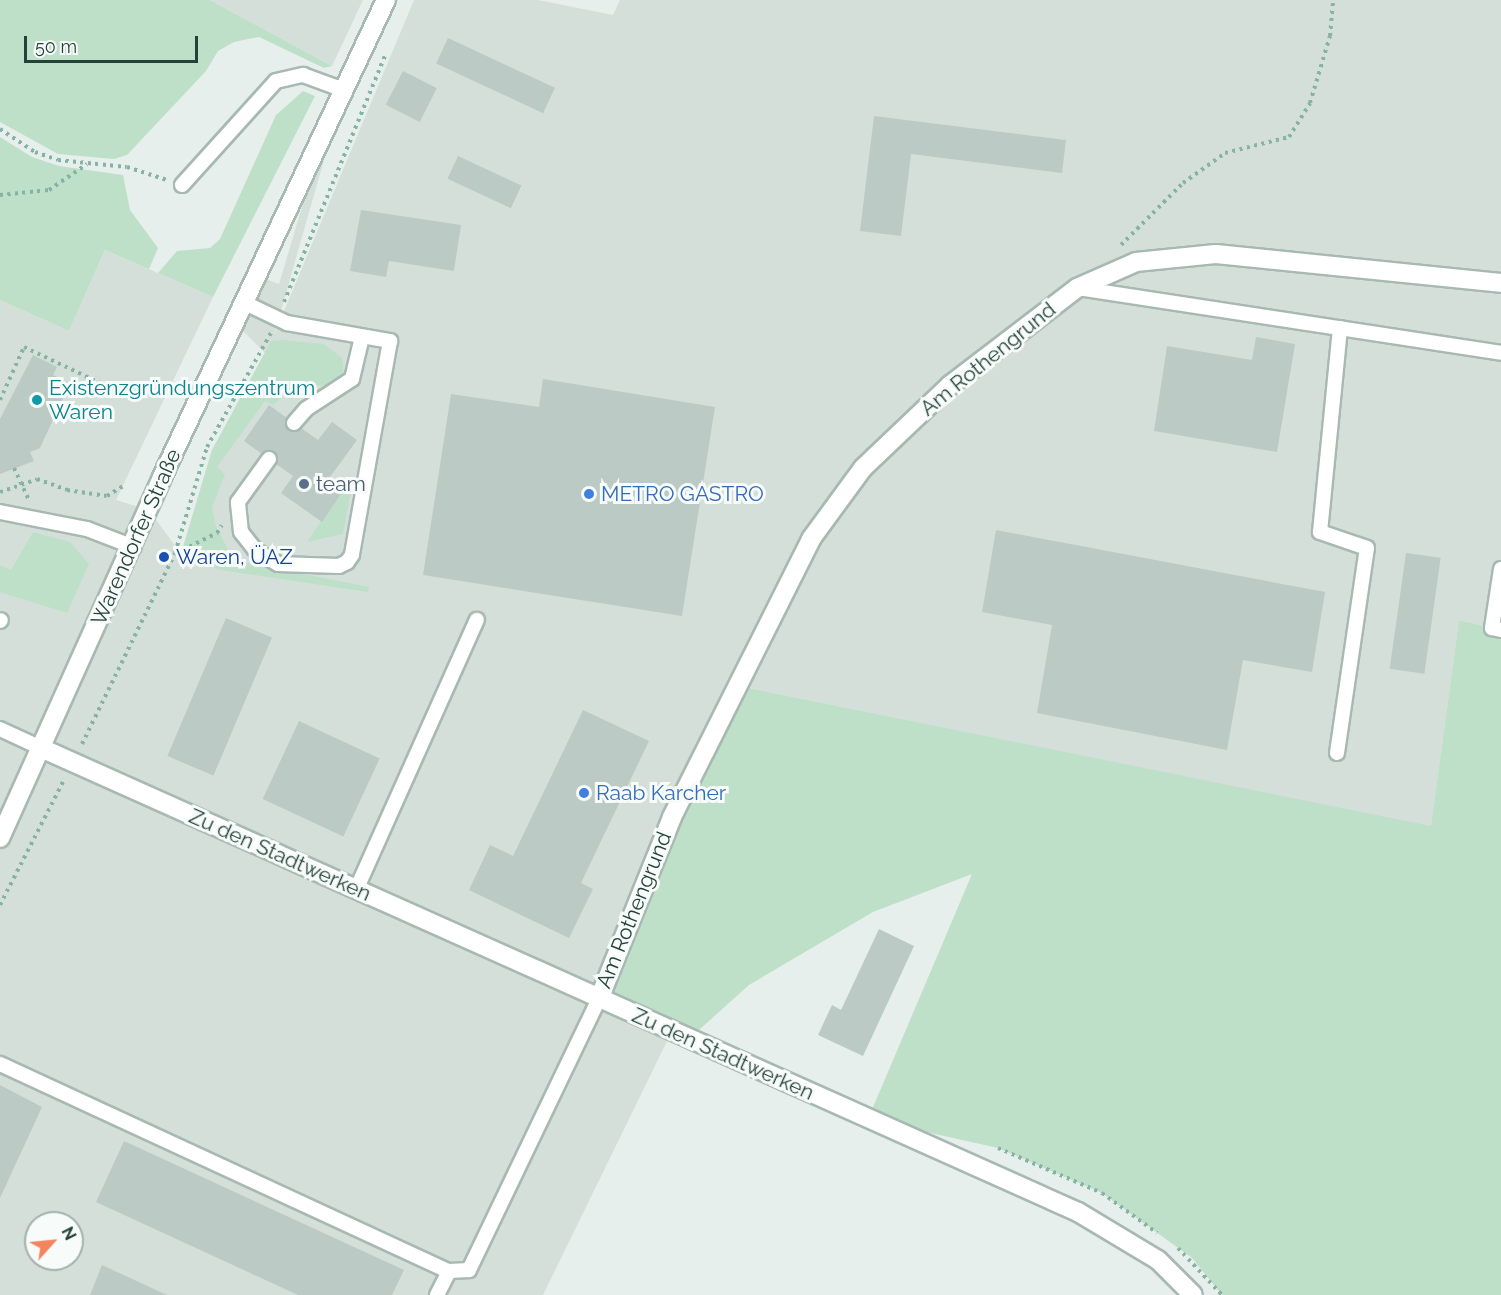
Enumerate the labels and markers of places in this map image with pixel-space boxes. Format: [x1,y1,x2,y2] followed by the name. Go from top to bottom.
[49,375,315,425] place label: Existenzgründungszentrum Waren
[30,393,44,407] marker: Existenzgründungszentrum Waren
[316,471,366,497] place label: team
[297,477,311,491] marker: team
[601,481,764,507] place label: METRO GASTRO
[582,487,596,501] marker: METRO GASTRO
[176,544,293,570] place label: Waren, ÜAZ
[157,550,171,564] marker: Waren, ÜAZ
[596,780,726,806] place label: Raab Karcher
[577,786,591,800] marker: Raab Karcher

